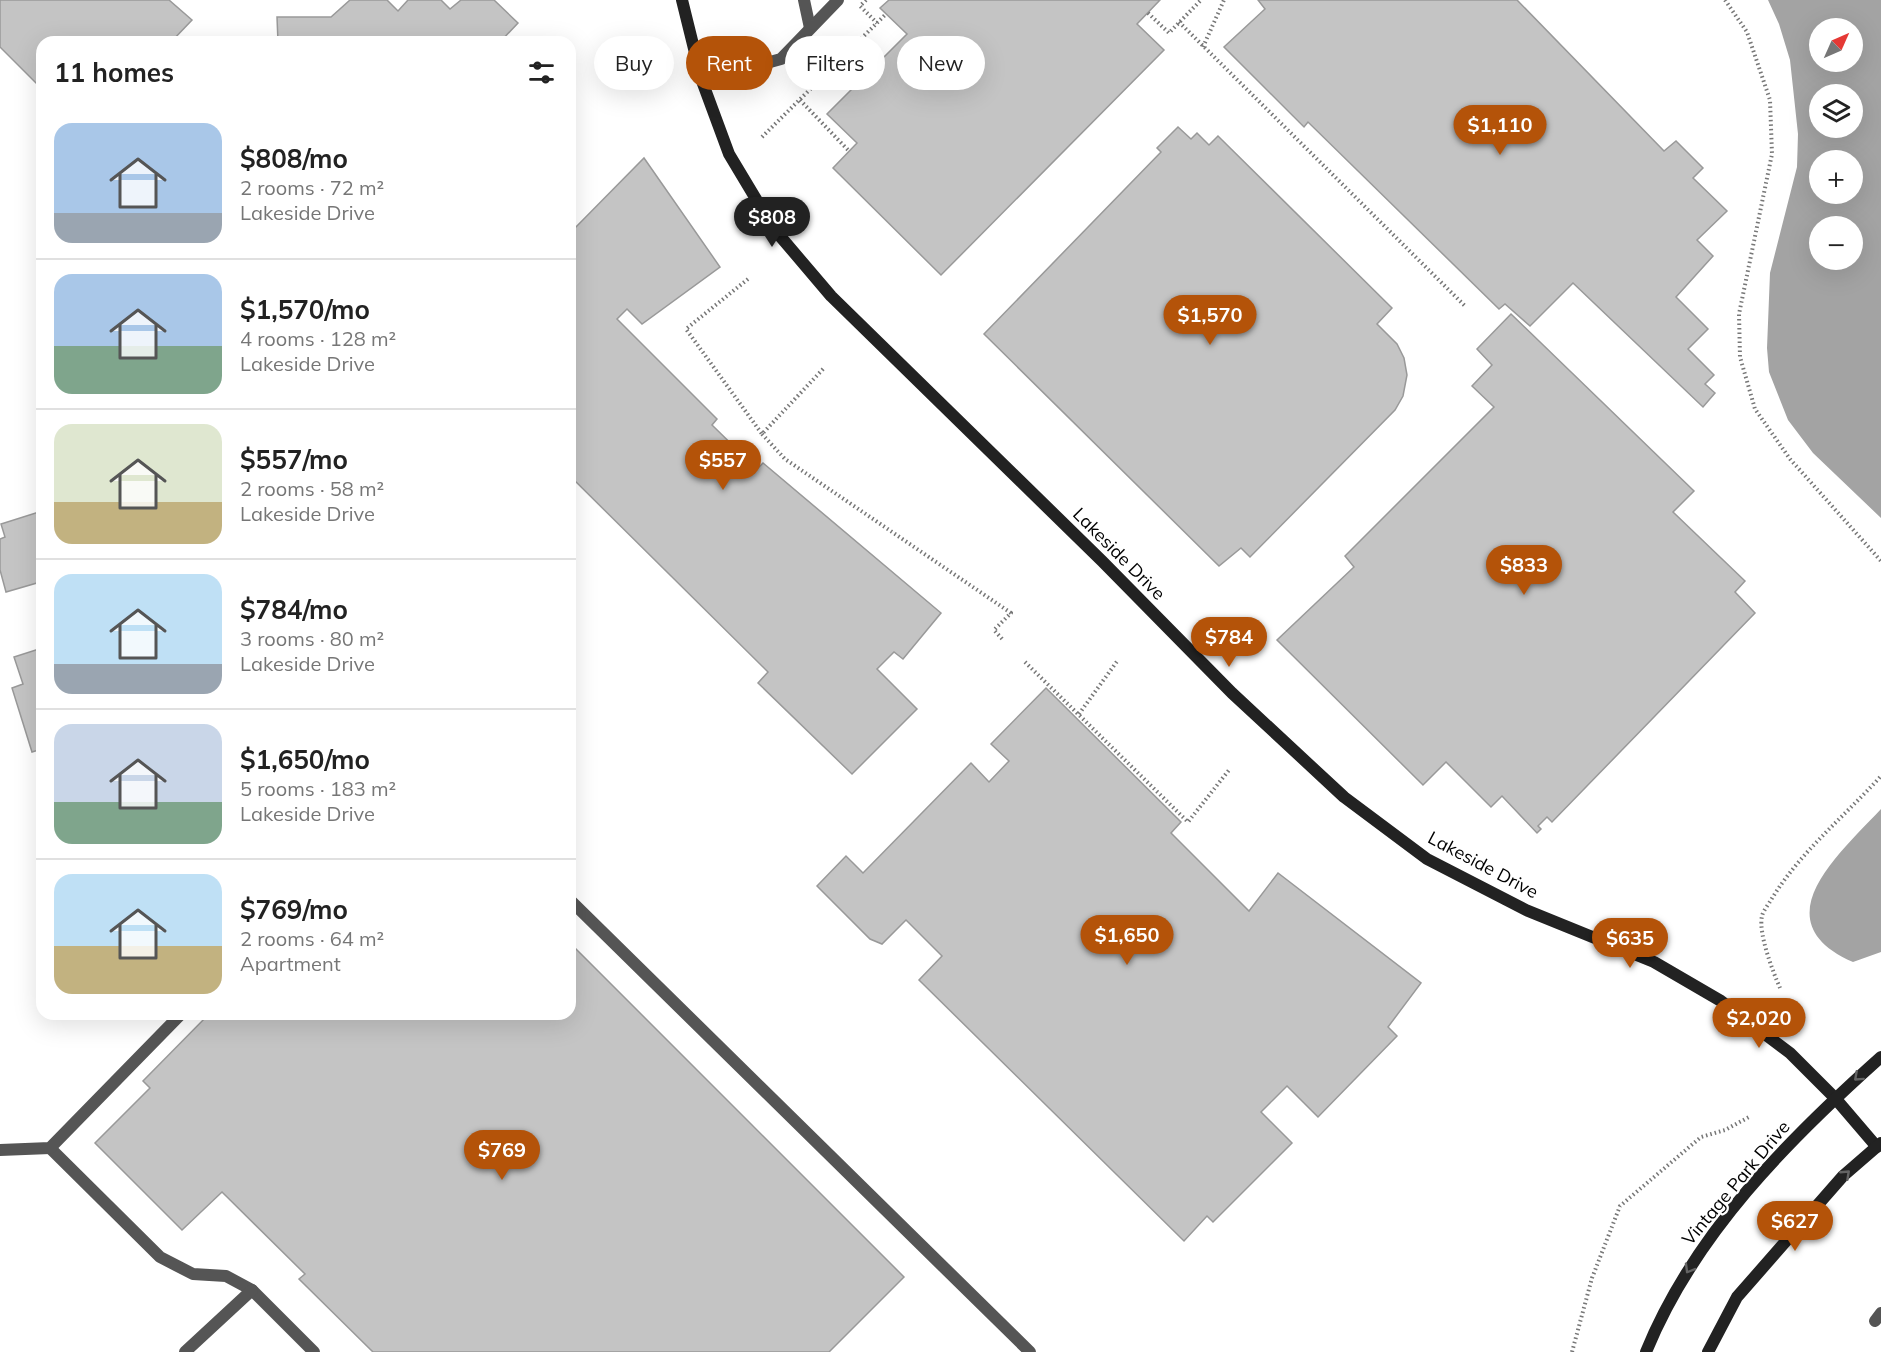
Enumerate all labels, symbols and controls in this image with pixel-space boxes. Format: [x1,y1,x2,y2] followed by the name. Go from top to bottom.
[1809,18,1863,72] north arrow
[1809,18,1863,270] map controls
[594,36,674,90] chip: Buy
[686,36,773,90] chip: Rent
[785,36,885,90] chip: Filters
[897,36,985,90] chip: New
[54,56,174,89] text: 11 homes
[525,56,558,89] icon: filters
[1809,84,1863,138] button: layers
[1451,105,1549,156] pin: $1,110
[1468,112,1532,137] text: $1,110
[240,142,348,175] text: $808/mo
[102,147,174,219] icon: home
[1809,150,1863,204] button: +
[240,175,384,200] text: 2 rooms · 72 m²
[736,197,808,248] pin: $808
[240,200,375,225] text: Lakeside Drive
[748,204,796,229] text: $808
[1809,216,1863,270] button: −
[240,293,370,326] text: $1,570/mo
[1161,295,1259,346] pin: $1,570
[102,298,174,370] icon: home
[1178,302,1242,327] text: $1,570
[240,326,396,351] text: 4 rooms · 128 m²
[240,351,375,376] text: Lakeside Drive
[687,440,759,491] pin: $557
[240,443,348,476] text: $557/mo
[699,447,747,472] text: $557
[102,448,174,520] icon: home
[240,476,384,501] text: 2 rooms · 58 m²
[240,501,375,526] text: Lakeside Drive
[1068,503,1170,605] street label: Lakeside Drive
[1488,545,1560,596] pin: $833
[1500,552,1548,577] text: $833
[240,593,348,626] text: $784/mo
[102,598,174,670] icon: home
[1193,617,1265,668] pin: $784
[1205,624,1253,649] text: $784
[240,626,384,651] text: 3 rooms · 80 m²
[240,651,375,676] text: Lakeside Drive
[240,743,370,776] text: $1,650/mo
[102,748,174,820] icon: home
[240,776,396,801] text: 5 rooms · 183 m²
[240,801,375,826] text: Lakeside Drive
[1424,826,1542,903] street label: Lakeside Drive
[240,893,348,926] text: $769/mo
[102,898,174,970] icon: home
[1078,915,1176,966] pin: $1,650
[1594,918,1666,969] pin: $635
[1095,922,1159,947] text: $1,650
[1606,925,1654,950] text: $635
[240,926,384,951] text: 2 rooms · 64 m²
[240,951,341,976] text: Apartment
[1710,998,1808,1049] pin: $2,020
[1727,1005,1791,1030] text: $2,020
[1854,1070,1865,1081] one-way arrow
[1677,1116,1795,1250] street label: Vintage Park Drive
[466,1130,538,1181] pin: $769
[478,1137,526,1162] text: $769
[1839,1170,1849,1181] one-way arrow
[1759,1201,1831,1252] pin: $627
[1771,1208,1819,1233] text: $627
[1684,1263,1696,1273] one-way arrow

